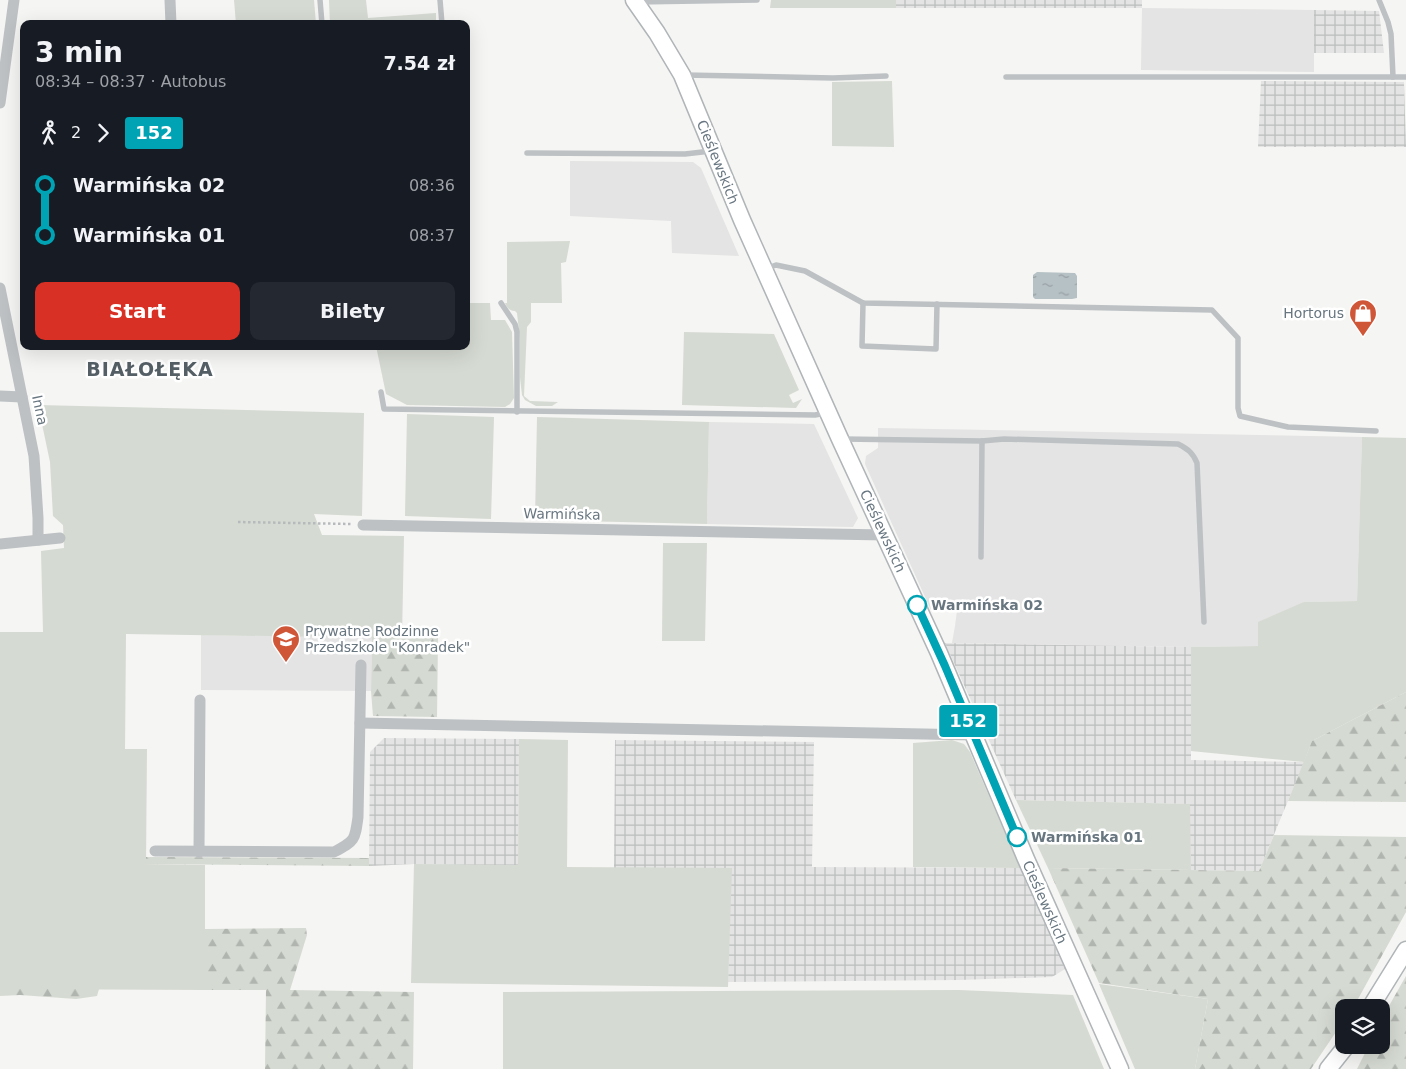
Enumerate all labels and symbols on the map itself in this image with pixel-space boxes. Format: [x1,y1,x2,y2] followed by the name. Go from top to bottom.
[694,118,742,206] street label: Cieślewskich
[1348,298,1378,337] shop icon: Hortorus
[1283,305,1344,321] place label: Hortorus
[86,358,214,380] district label: BIAŁOŁĘKA
[29,393,51,427] street label: Inna
[857,487,909,575] street label: Cieślewskich
[523,505,601,523] street label: Warmińska
[907,595,927,615] marker: Warmińska 02
[931,597,1043,613] place label: Warmińska 02
[305,623,470,655] place label: Prywatne Rodzinne Przedszkole "Konradek"
[271,624,301,663] school or university icon: Prywatne Rodzinne Przedszkole "Konradek"
[939,705,997,737] line badge: 152
[1007,827,1027,847] marker: Warmińska 01
[1031,829,1143,845] place label: Warmińska 01
[1020,858,1070,946] street label: Cieślewskich

